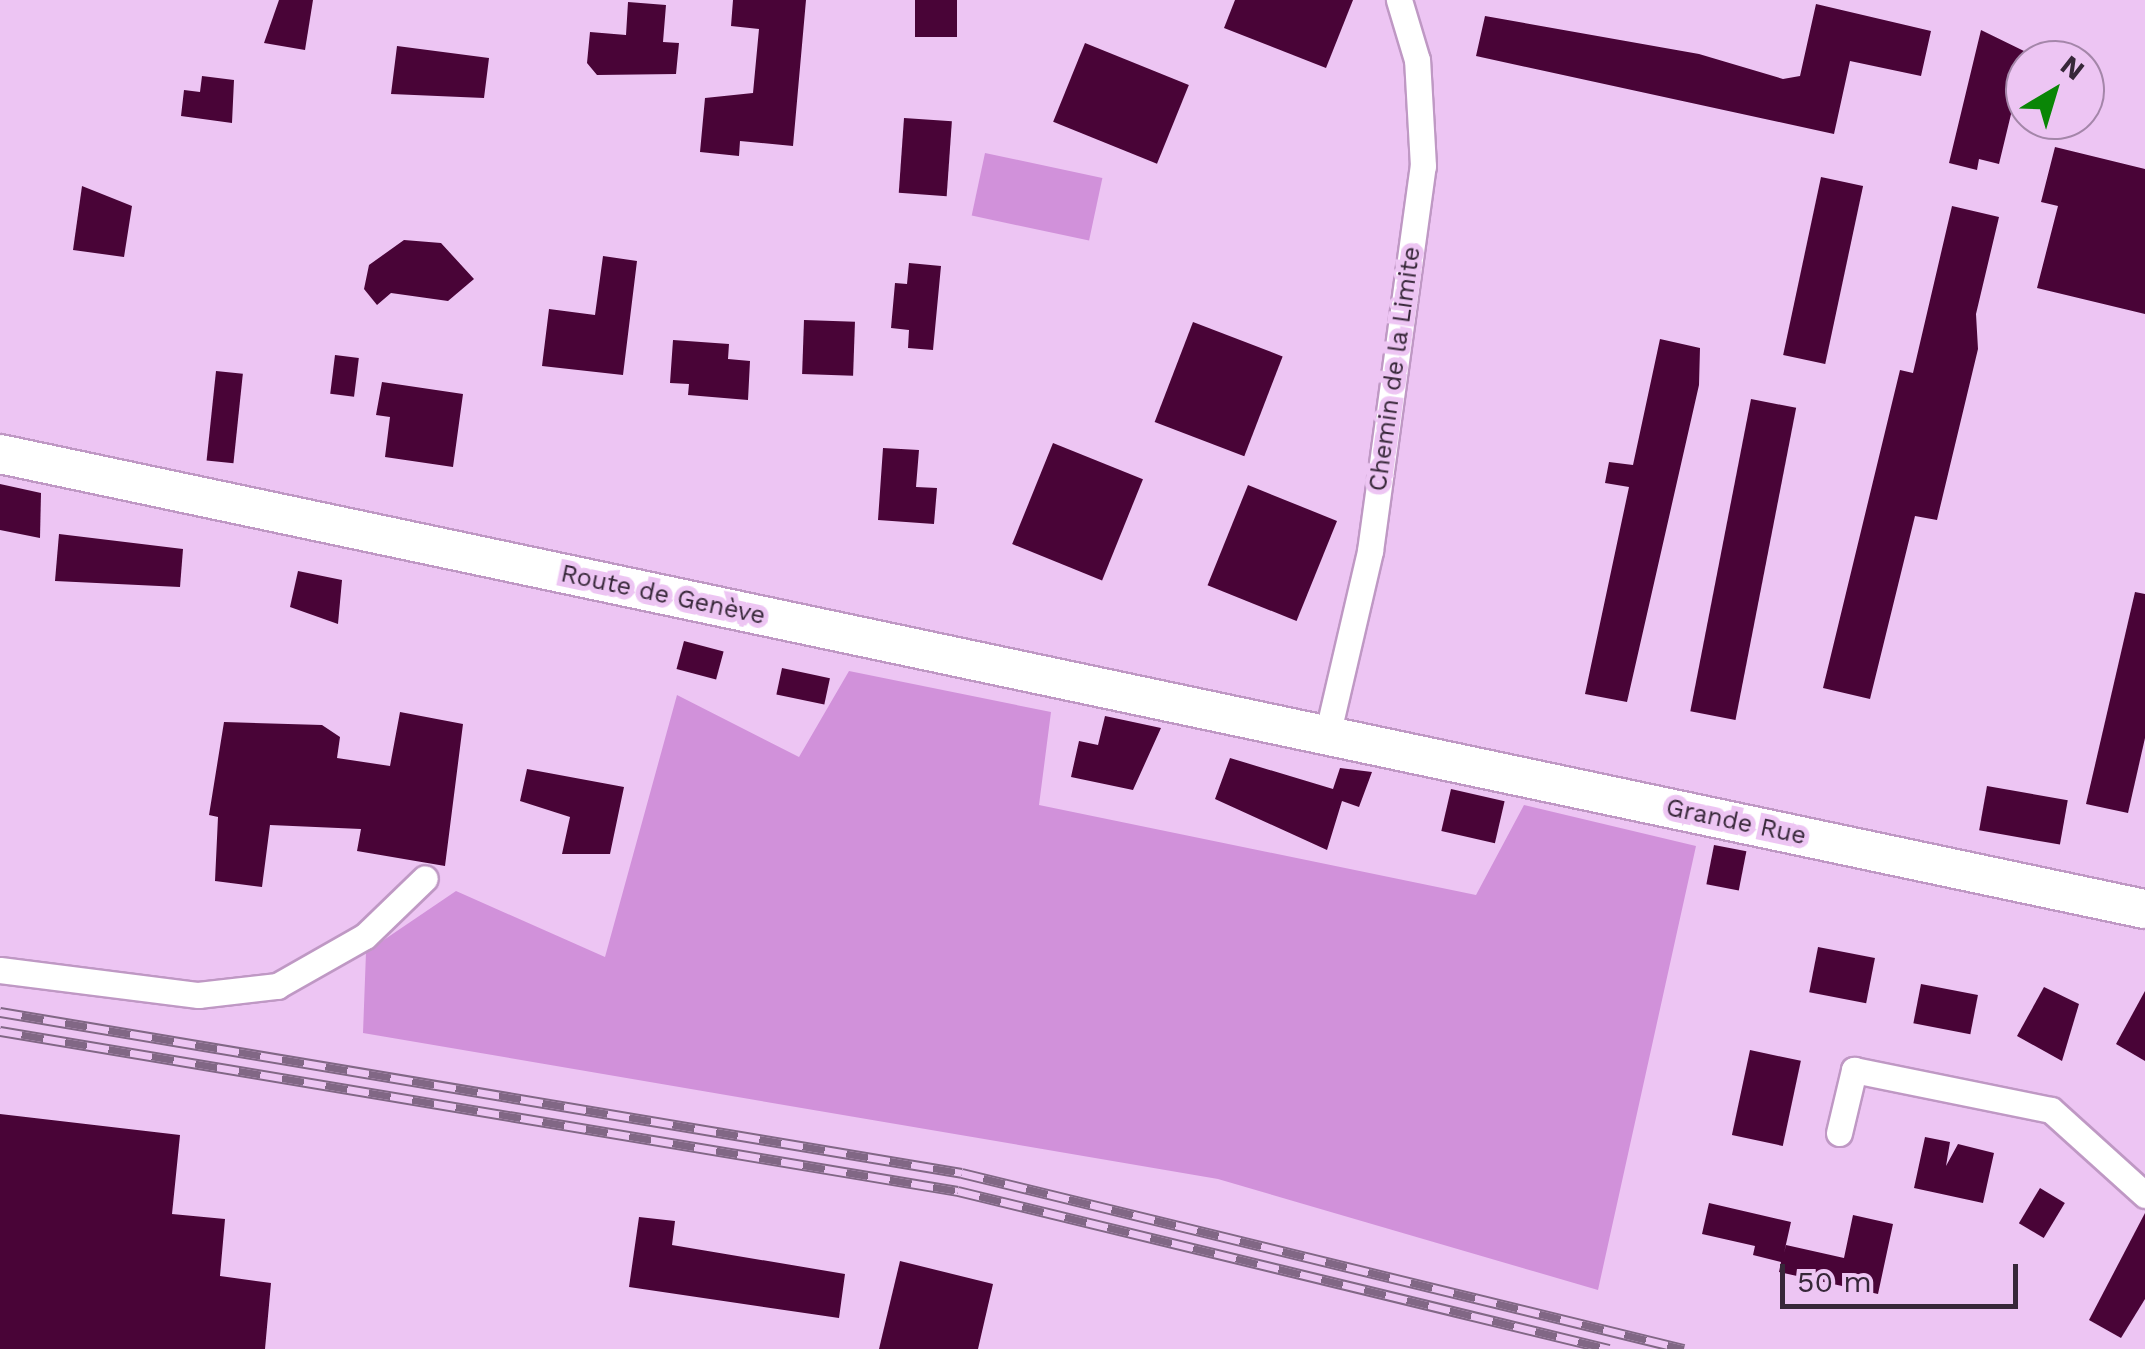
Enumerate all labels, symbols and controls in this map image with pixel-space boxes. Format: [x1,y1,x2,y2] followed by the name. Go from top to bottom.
[2005,40,2105,140] north arrow
[2054,48,2091,87] text: N
[1363,244,1427,494] street label: Chemin de la Limite
[558,559,768,631] street label: Route de Genève
[1663,793,1809,851] street label: Grande Rue
[1785,1244,2022,1306] scale bar
[1797,1264,1872,1299] text: 50 m

